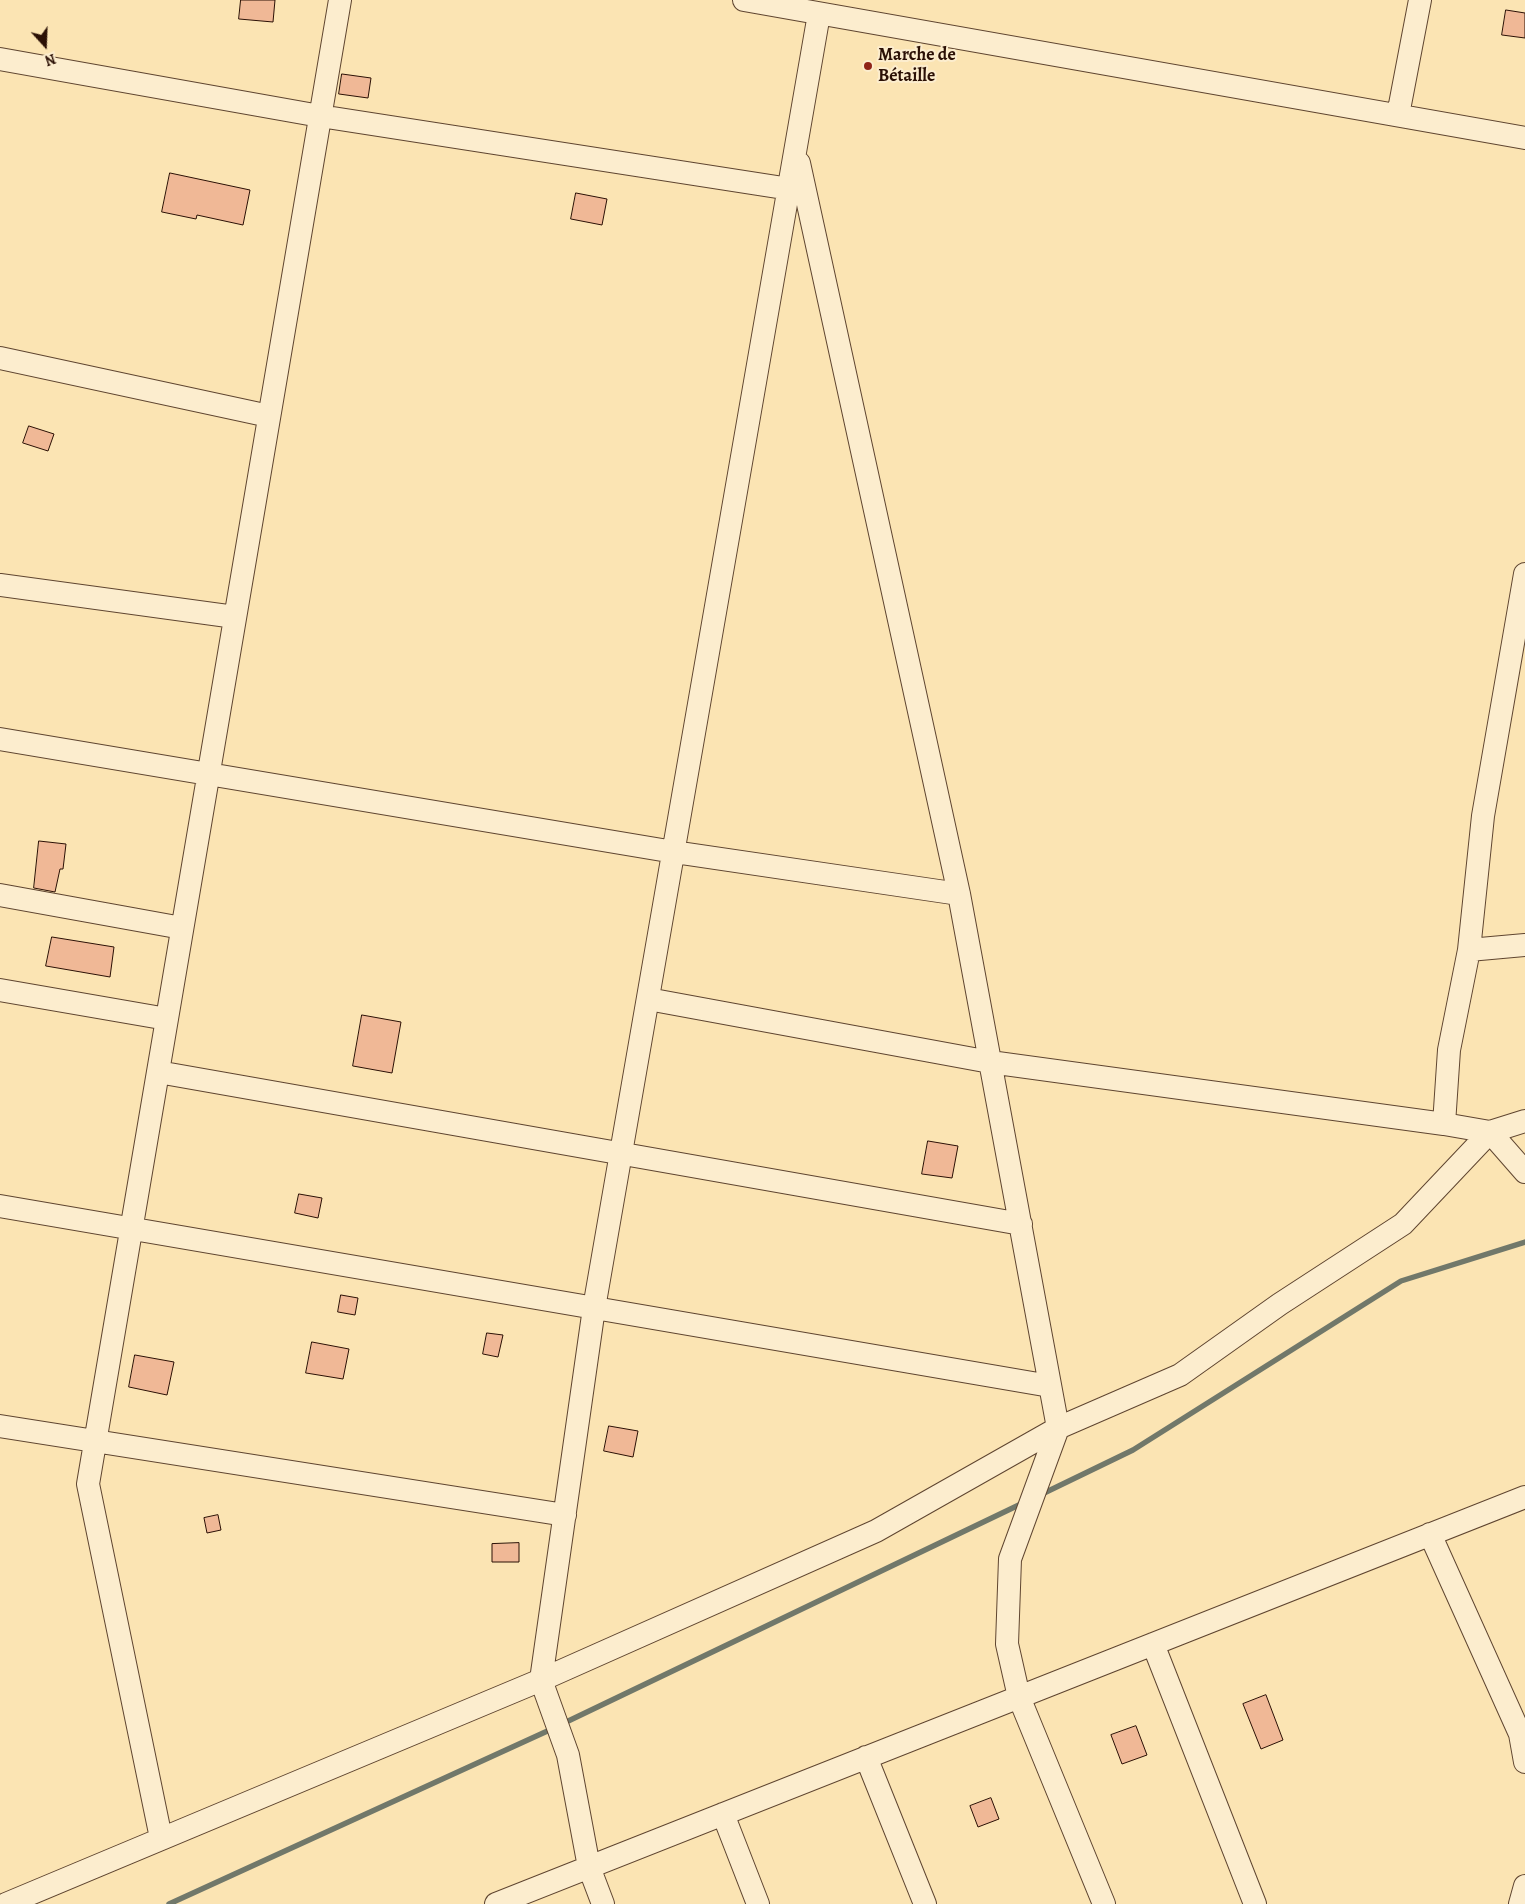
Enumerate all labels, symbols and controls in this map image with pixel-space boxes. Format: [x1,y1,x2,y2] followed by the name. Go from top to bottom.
[20,20,70,70] north arrow
[878,45,956,88] place label: Marche de Bétaille
[42,49,58,70] text: N
[862,60,874,72] marker: Marche de Bétaille

